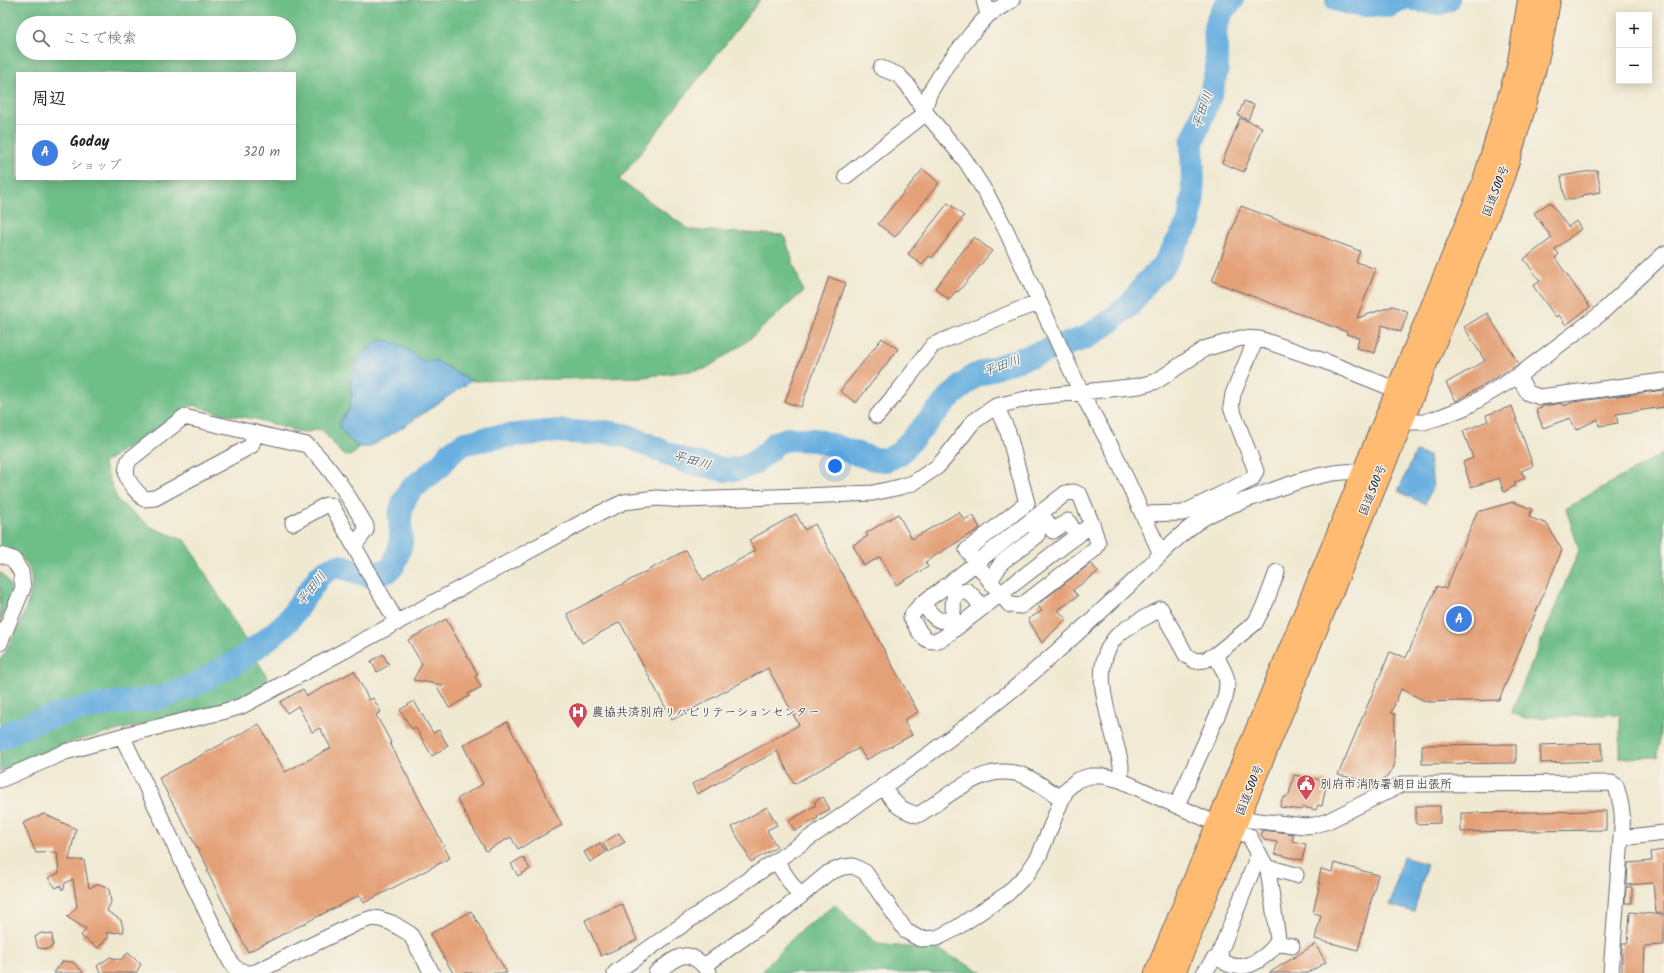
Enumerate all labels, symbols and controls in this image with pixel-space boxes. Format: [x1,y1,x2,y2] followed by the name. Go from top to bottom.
[1616,12,1652,84] map controls
[1616,12,1652,48] button: +
[16,16,296,60] search box
[30,27,52,49] icon: search
[62,27,137,51] text: ここで検索
[1616,48,1652,84] button: −
[32,86,66,113] text: 周辺
[1187,88,1219,132] water label: 平田川
[70,130,109,154] text: Goday
[41,142,49,163] text: A
[243,142,280,163] text: 320 m
[70,155,121,176] text: ショップ
[1477,162,1515,220] street label: 国道500号
[980,350,1024,382] water label: 平田川
[670,446,714,476] water label: 平田川
[825,456,845,476] your location
[1354,461,1392,519] street label: 国道500号
[292,567,332,611] water label: 平田川
[1446,604,1472,634] pin: A
[567,701,589,729] hospital icon: 農協共済別府リハビリテーションセンター
[592,703,820,722] place label: 農協共済別府リハビリテーションセンター
[1231,761,1269,819] street label: 国道500号
[1295,773,1317,801] public building icon: 別府市消防署朝日出張所
[1320,775,1452,794] place label: 別府市消防署朝日出張所

